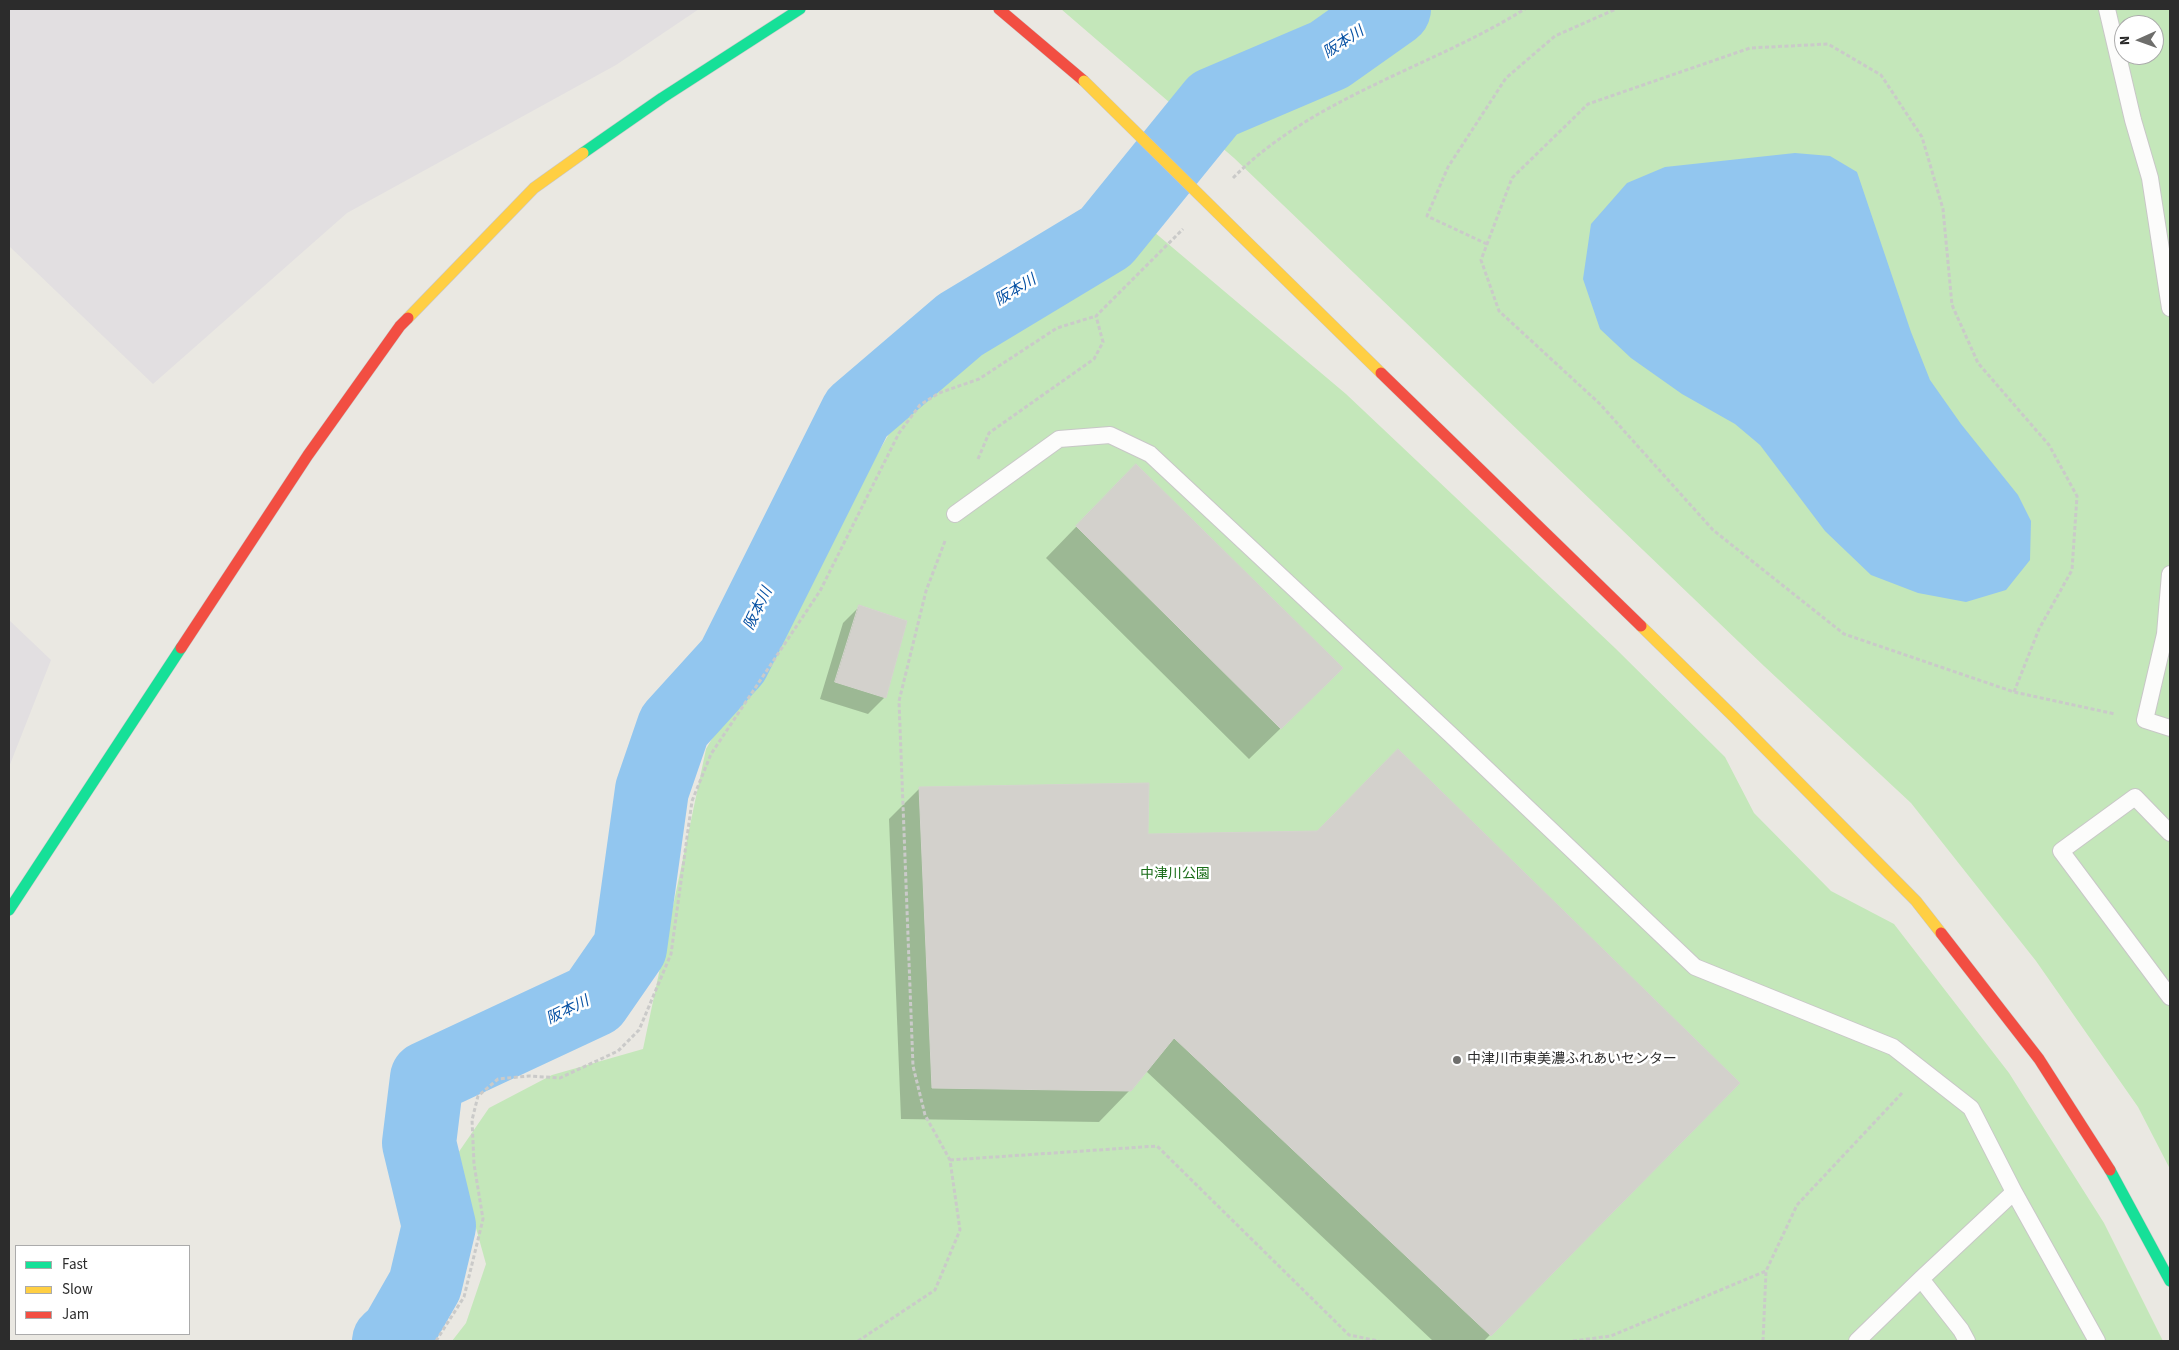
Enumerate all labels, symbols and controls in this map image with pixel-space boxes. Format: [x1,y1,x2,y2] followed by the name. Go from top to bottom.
[2114,15,2164,65] north arrow
[1320,23,1368,63] water label: 阪本川
[2115,35,2135,45] text: N
[992,272,1040,310] water label: 阪本川
[741,585,777,633] water label: 阪本川
[1140,867,1210,883] park label: 中津川公園
[544,993,592,1029] water label: 阪本川
[1467,1052,1677,1068] place label: 中津川市東美濃ふれあいセンター
[1451,1054,1463,1066] marker: 中津川市東美濃ふれあいセンター
[15,1245,190,1335] legend
[62,1254,88,1275] text: Fast
[62,1279,93,1300] text: Slow
[62,1304,89,1325] text: Jam

